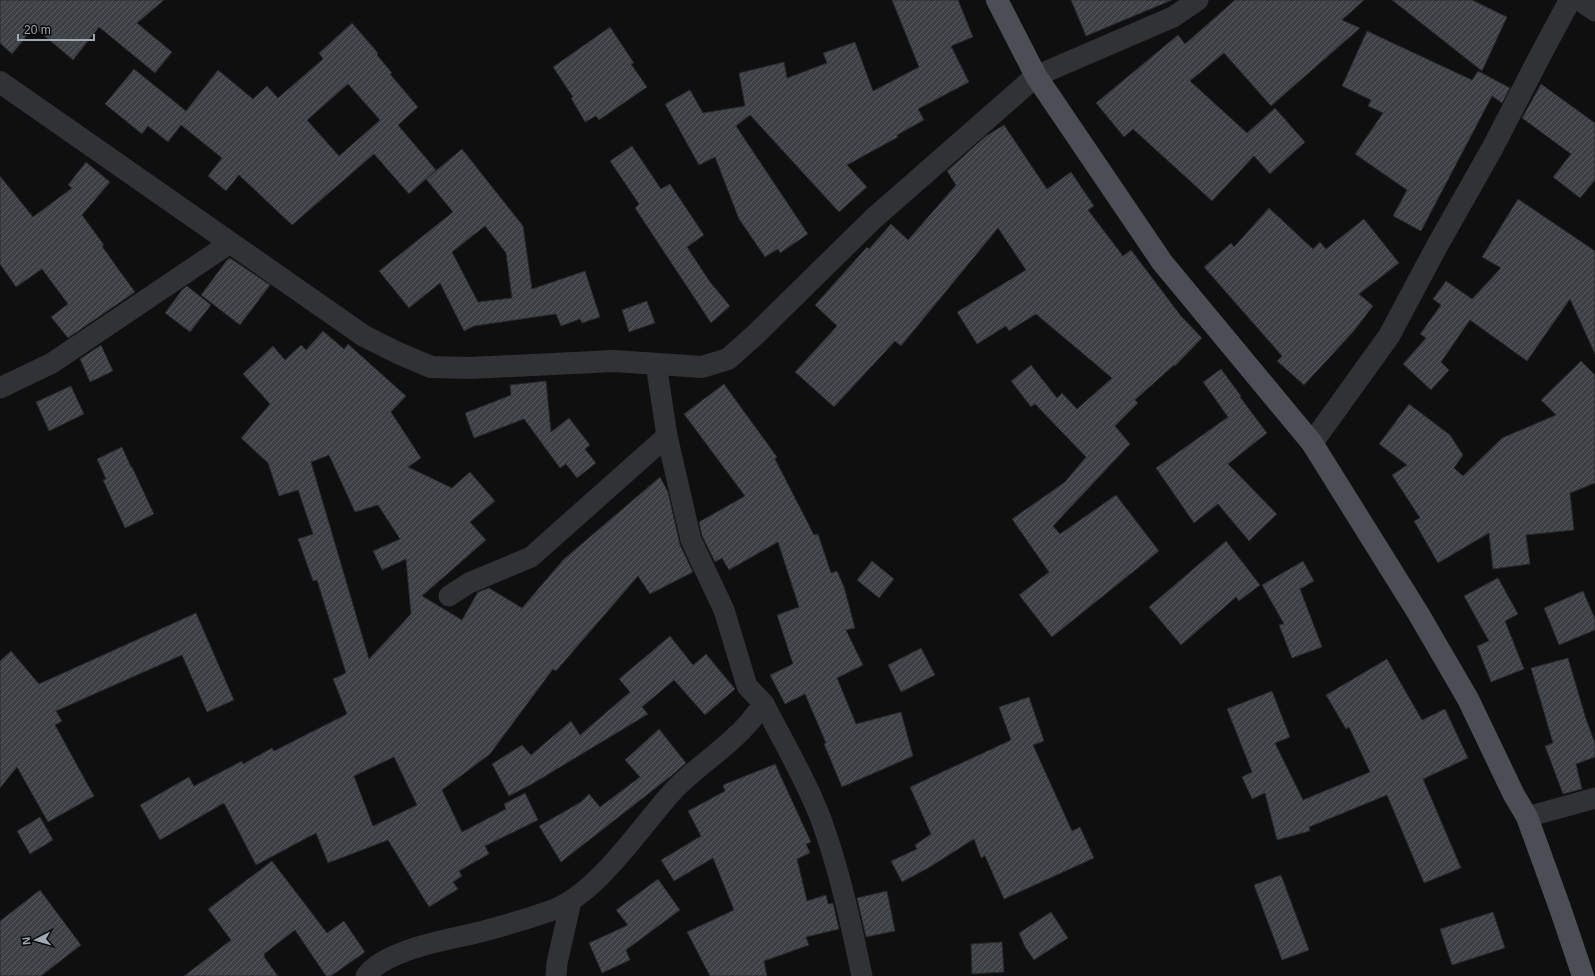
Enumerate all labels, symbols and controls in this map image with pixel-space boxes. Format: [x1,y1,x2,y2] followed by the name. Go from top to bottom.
[18,16,94,42] scale bar
[24,23,51,37] text: 20 m
[16,920,56,960] north arrow
[20,936,32,946] text: N

